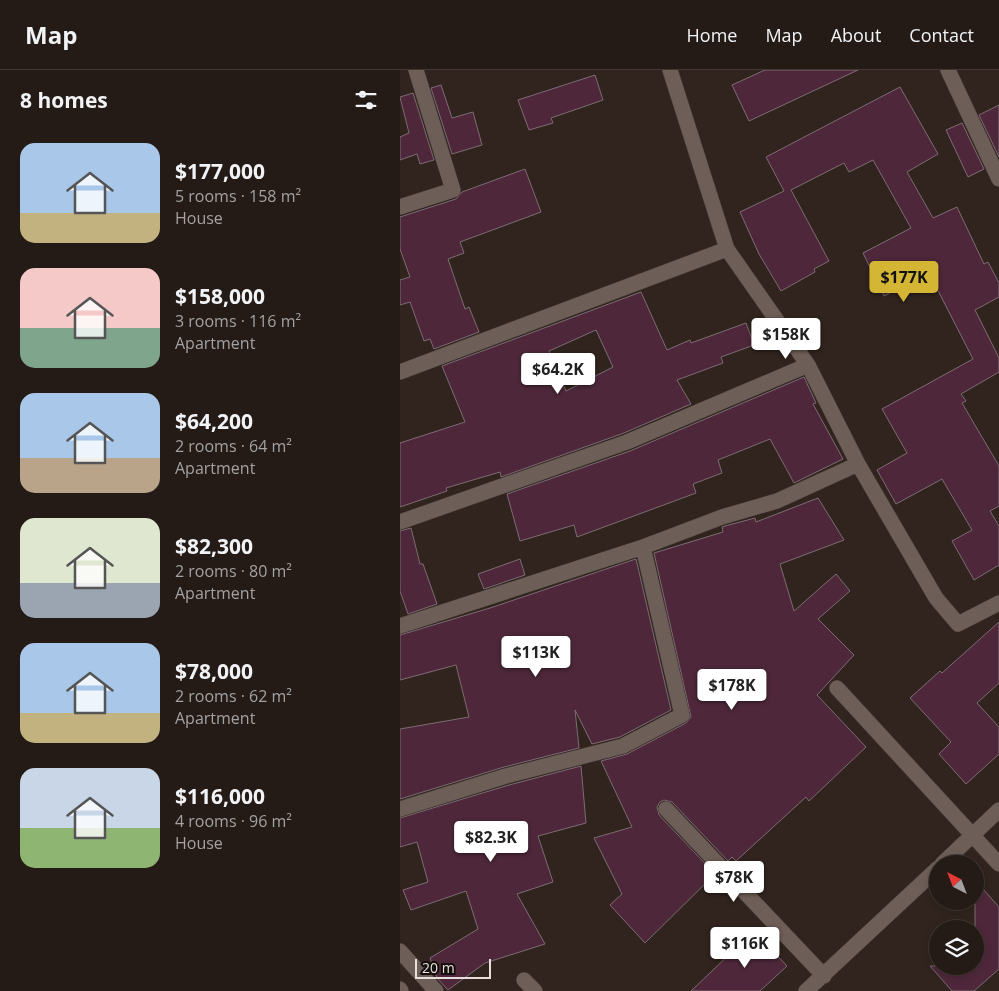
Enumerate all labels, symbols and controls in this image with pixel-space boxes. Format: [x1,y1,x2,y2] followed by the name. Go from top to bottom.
[25,18,77,51] text: Map
[687,23,737,47] text: Home
[765,23,803,47] text: Map
[831,23,881,47] text: About
[909,23,974,47] text: Contact
[20,86,108,114] text: 8 homes
[352,86,380,114] icon: filters
[175,157,265,185] text: $177,000
[60,163,120,223] icon: home
[175,185,301,207] text: 5 rooms · 158 m²
[175,207,223,229] text: House
[869,260,939,303] pin: $177K
[880,266,928,288] text: $177K
[175,282,265,310] text: $158,000
[60,288,120,348] icon: home
[175,310,301,332] text: 3 rooms · 116 m²
[751,318,821,360] pin: $158K
[762,323,810,345] text: $158K
[175,332,255,354] text: Apartment
[517,352,599,395] pin: $64.2K
[532,358,584,380] text: $64.2K
[175,407,253,435] text: $64,200
[60,413,120,473] icon: home
[175,435,292,457] text: 2 rooms · 64 m²
[175,457,255,479] text: Apartment
[175,532,253,560] text: $82,300
[60,538,120,598] icon: home
[175,560,292,582] text: 2 rooms · 80 m²
[175,582,255,604] text: Apartment
[501,636,571,678] pin: $113K
[512,641,560,663] text: $113K
[175,657,253,685] text: $78,000
[60,663,120,723] icon: home
[697,668,767,711] pin: $178K
[708,674,756,696] text: $178K
[175,685,292,707] text: 2 rooms · 62 m²
[175,707,255,729] text: Apartment
[175,782,265,810] text: $116,000
[60,788,120,848] icon: home
[175,810,292,832] text: 4 rooms · 96 m²
[450,820,532,863] pin: $82.3K
[465,826,517,848] text: $82.3K
[175,832,223,854] text: House
[929,855,984,910] north arrow
[929,855,984,975] map controls
[704,860,764,903] pin: $78K
[715,866,753,888] text: $78K
[929,920,984,975] button: layers
[710,926,780,969] pin: $116K
[721,932,769,954] text: $116K
[415,956,491,979] scale bar
[422,958,455,977] text: 20 m

